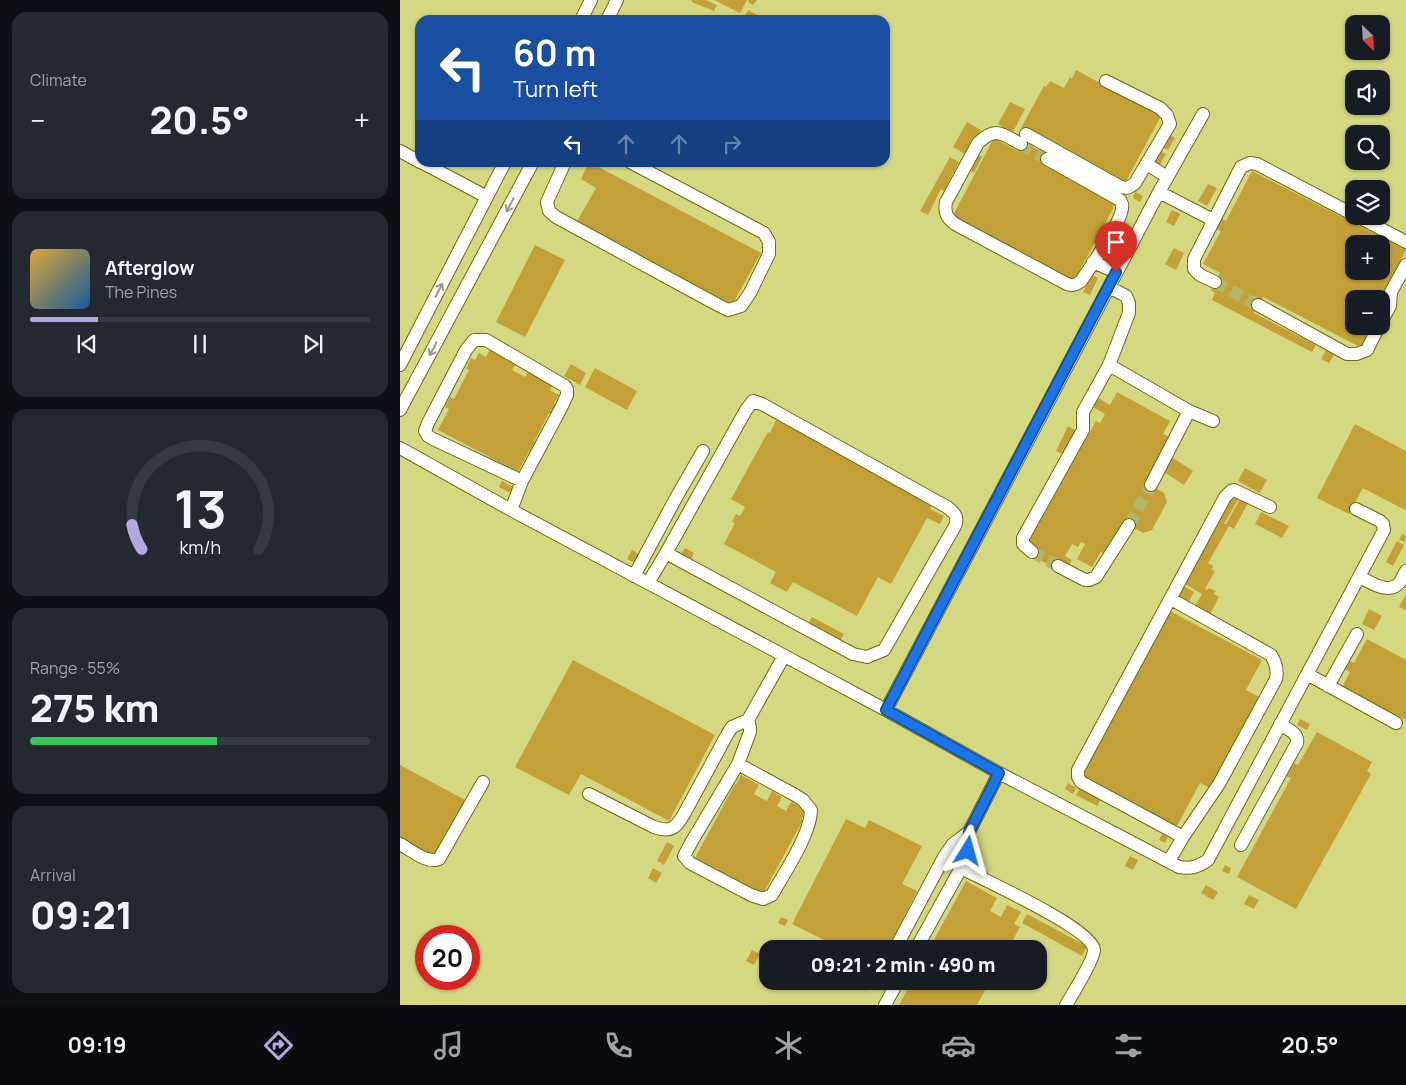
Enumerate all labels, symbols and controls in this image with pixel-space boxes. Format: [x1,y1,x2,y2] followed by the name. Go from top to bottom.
[1345,15,1390,60] north arrow
[1345,15,1390,335] map controls
[513,29,596,77] text: 60 m
[430,35,495,100] icon: left
[30,69,87,91] text: Climate
[1345,70,1390,115] button: sound
[513,74,598,104] text: Turn left
[149,93,250,145] text: 20.5°
[30,101,45,139] text: −
[354,101,370,139] text: +
[1345,125,1390,170] button: search
[559,130,587,158] icon: left
[612,130,640,158] icon: ahead
[665,130,693,158] icon: ahead
[718,130,746,158] icon: right
[1345,180,1390,225] button: layers
[505,198,515,213] one-way arrow
[1095,221,1137,272] pin
[1102,228,1130,256] icon: arrive
[1345,235,1390,280] button: +
[105,255,194,281] text: Afterglow
[105,281,177,303] text: The Pines
[434,284,444,298] one-way arrow
[1345,290,1390,335] button: −
[73,330,101,358] icon: previous
[186,330,214,358] icon: pause
[299,330,327,358] icon: next
[428,341,438,356] one-way arrow
[173,473,227,544] text: 13
[179,535,221,559] text: km/h
[30,657,120,679] text: Range · 55%
[30,681,159,733] text: 275 km
[941,824,993,876] position arrow
[30,864,76,886] text: Arrival
[30,888,133,940] text: 09:21
[415,925,480,990] speed limit sign: 20
[811,952,995,978] text: 09:21 · 2 min · 490 m
[261,1028,296,1063] icon: directions
[431,1028,466,1063] icon: music
[601,1028,636,1063] icon: phone
[771,1028,806,1063] icon: climate
[941,1028,976,1063] icon: car
[1111,1028,1146,1063] icon: filters
[67,1030,126,1060] text: 09:19
[1281,1030,1338,1060] text: 20.5°

